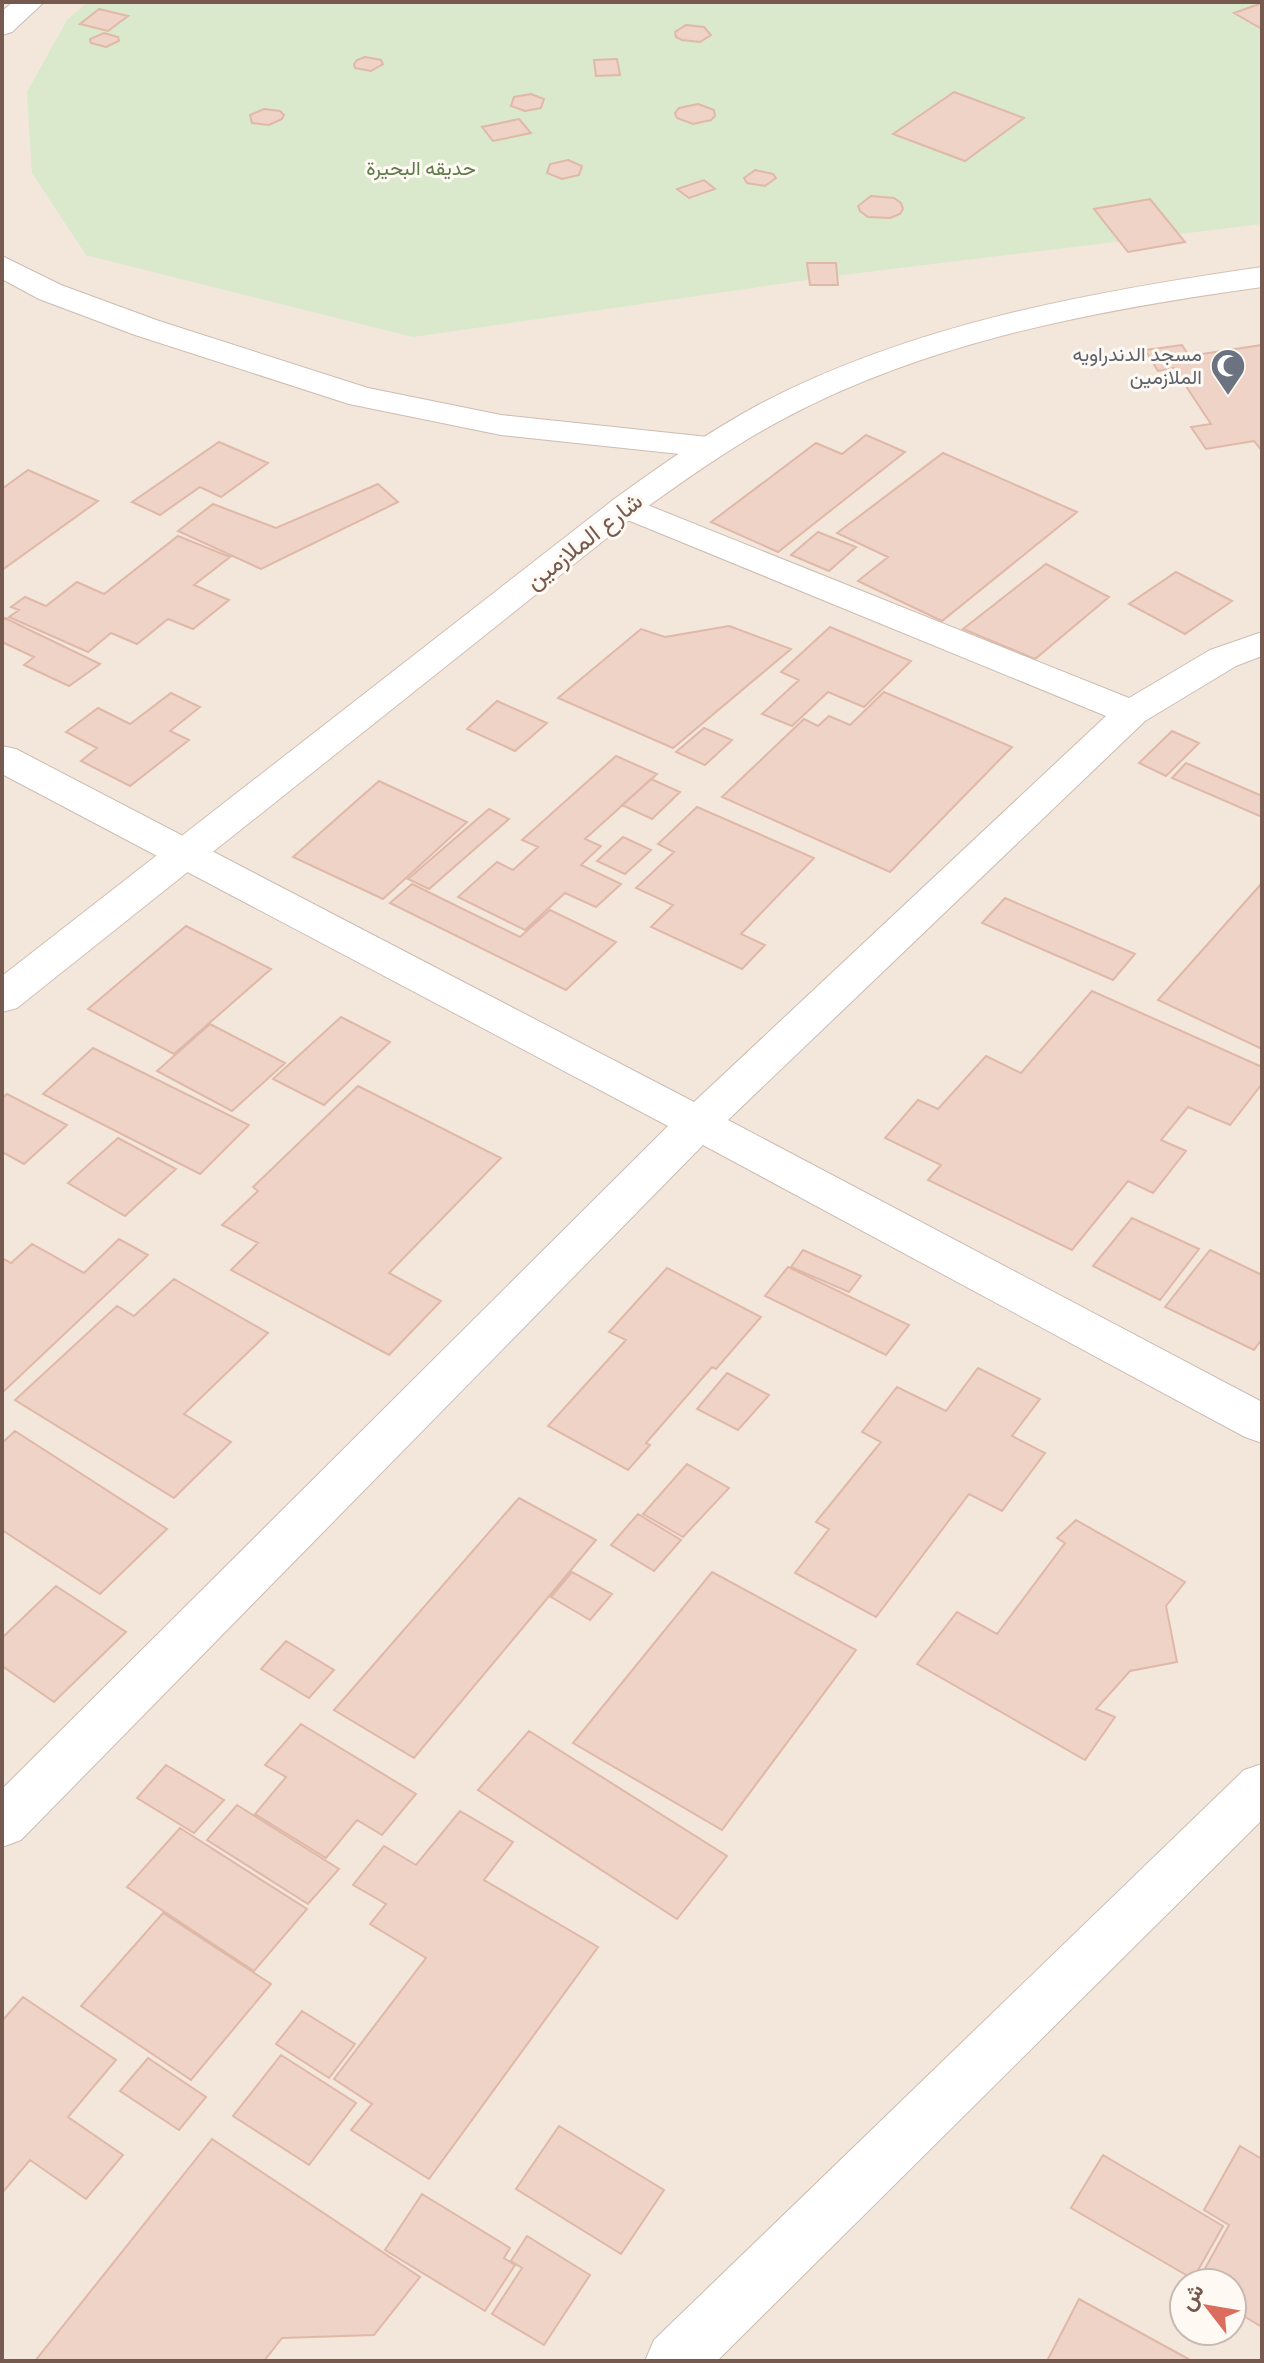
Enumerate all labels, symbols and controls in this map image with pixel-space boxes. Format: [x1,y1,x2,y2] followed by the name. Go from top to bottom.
[366,156,476,181] park label: حديقه البحيرة
[1073,342,1202,390] place label: مسجد الدندراويه الملازمين
[1209,347,1247,397] mosque icon: مسجد الدندراويه الملازمين
[520,487,649,597] street label: شارع الملازمين
[1168,2267,1248,2347] north arrow
[1174,2279,1210,2315] text: ش

